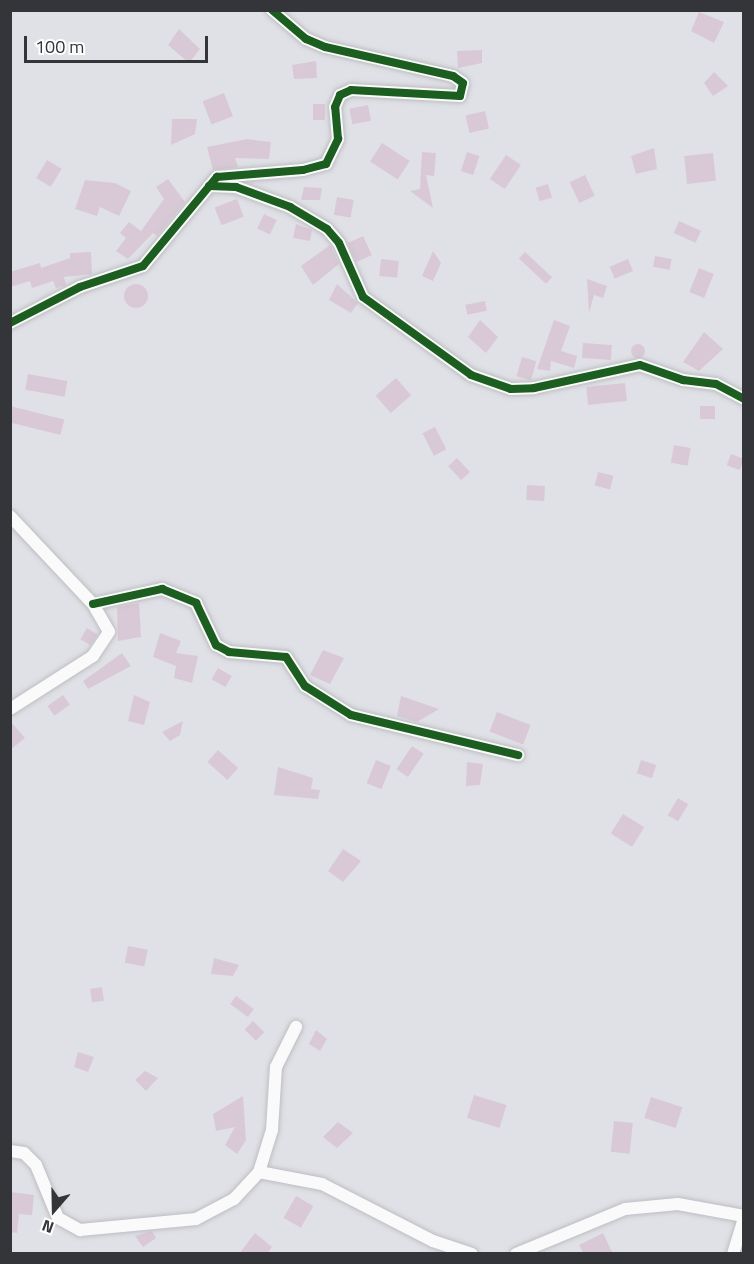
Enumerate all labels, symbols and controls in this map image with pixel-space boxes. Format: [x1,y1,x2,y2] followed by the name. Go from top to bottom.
[27,24,212,62] scale bar
[35,33,84,60] text: 100 m
[24,1180,84,1240] north arrow
[39,1214,57,1240] text: N

